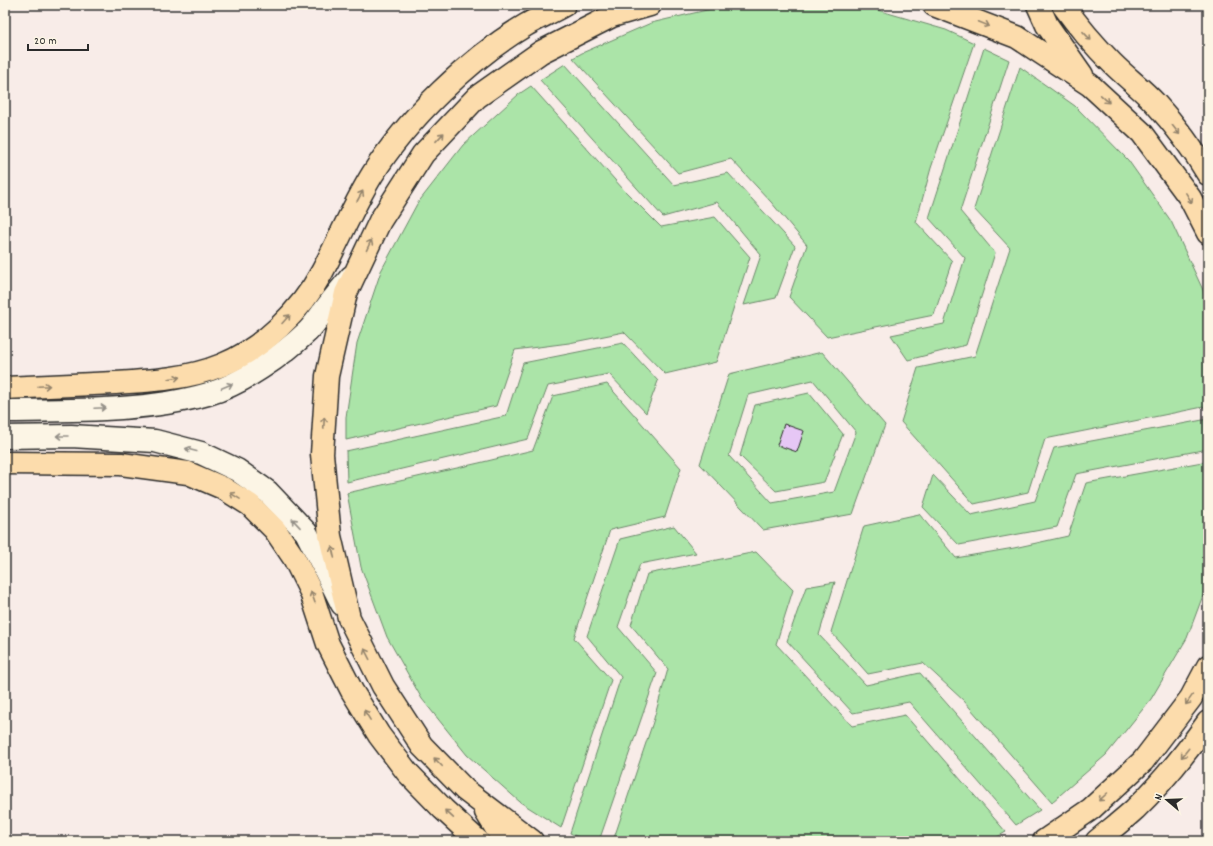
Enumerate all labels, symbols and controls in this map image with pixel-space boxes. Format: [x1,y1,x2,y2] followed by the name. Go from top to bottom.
[977,20,989,28] one-way arrow
[28,26,88,52] scale bar
[1082,31,1092,41] one-way arrow
[34,33,57,50] text: 20 m
[1100,95,1111,104] one-way arrow
[1172,124,1181,135] one-way arrow
[435,132,445,142] one-way arrow
[357,190,364,202] one-way arrow
[1185,192,1193,203] one-way arrow
[366,239,373,251] one-way arrow
[282,314,291,324] one-way arrow
[167,374,180,382] one-way arrow
[221,382,233,389] one-way arrow
[37,383,50,390] one-way arrow
[93,405,106,412] one-way arrow
[320,417,327,430] one-way arrow
[56,432,69,440] one-way arrow
[185,446,198,454] one-way arrow
[230,492,241,500] one-way arrow
[292,517,301,528] one-way arrow
[329,546,337,559] one-way arrow
[308,592,316,604] one-way arrow
[363,648,370,660] one-way arrow
[1185,695,1193,706] one-way arrow
[362,709,370,721] one-way arrow
[1181,748,1190,759] one-way arrow
[433,757,443,767] one-way arrow
[1147,780,1187,820] north arrow
[1151,792,1168,803] text: N
[1098,793,1108,802] one-way arrow
[444,810,455,819] one-way arrow

